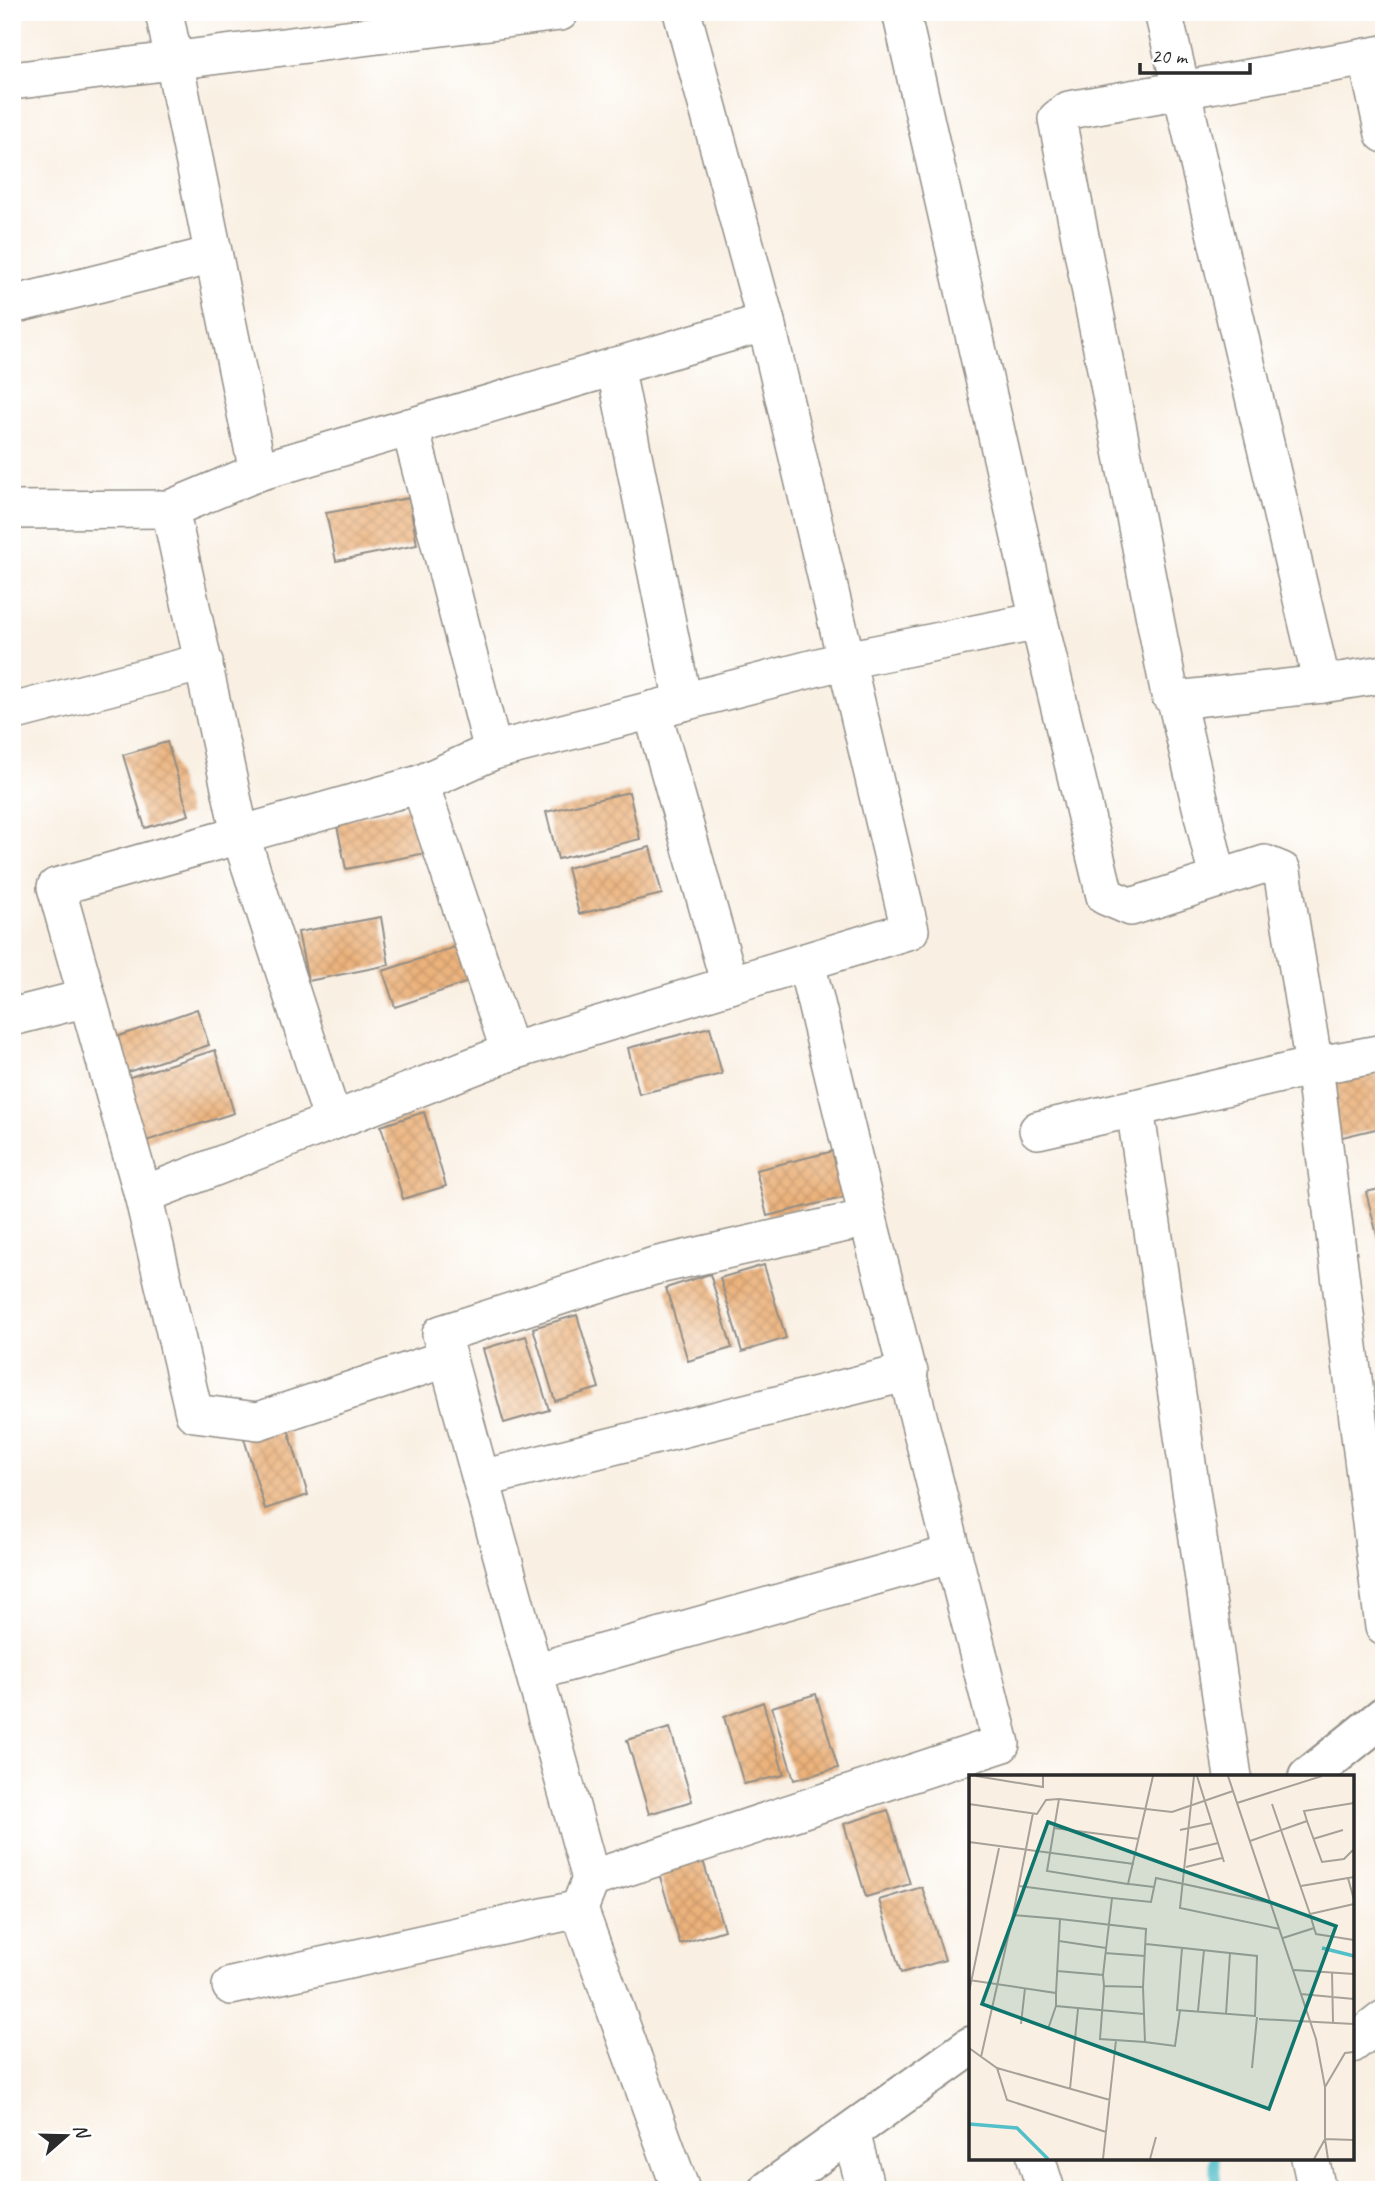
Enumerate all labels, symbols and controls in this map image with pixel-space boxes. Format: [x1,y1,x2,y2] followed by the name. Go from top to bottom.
[1140,32,1251,76] scale bar
[1151,43,1189,69] text: 20 m
[969,1775,1354,2160] inset map
[32,2100,102,2170] north arrow
[68,2121,95,2143] text: N

